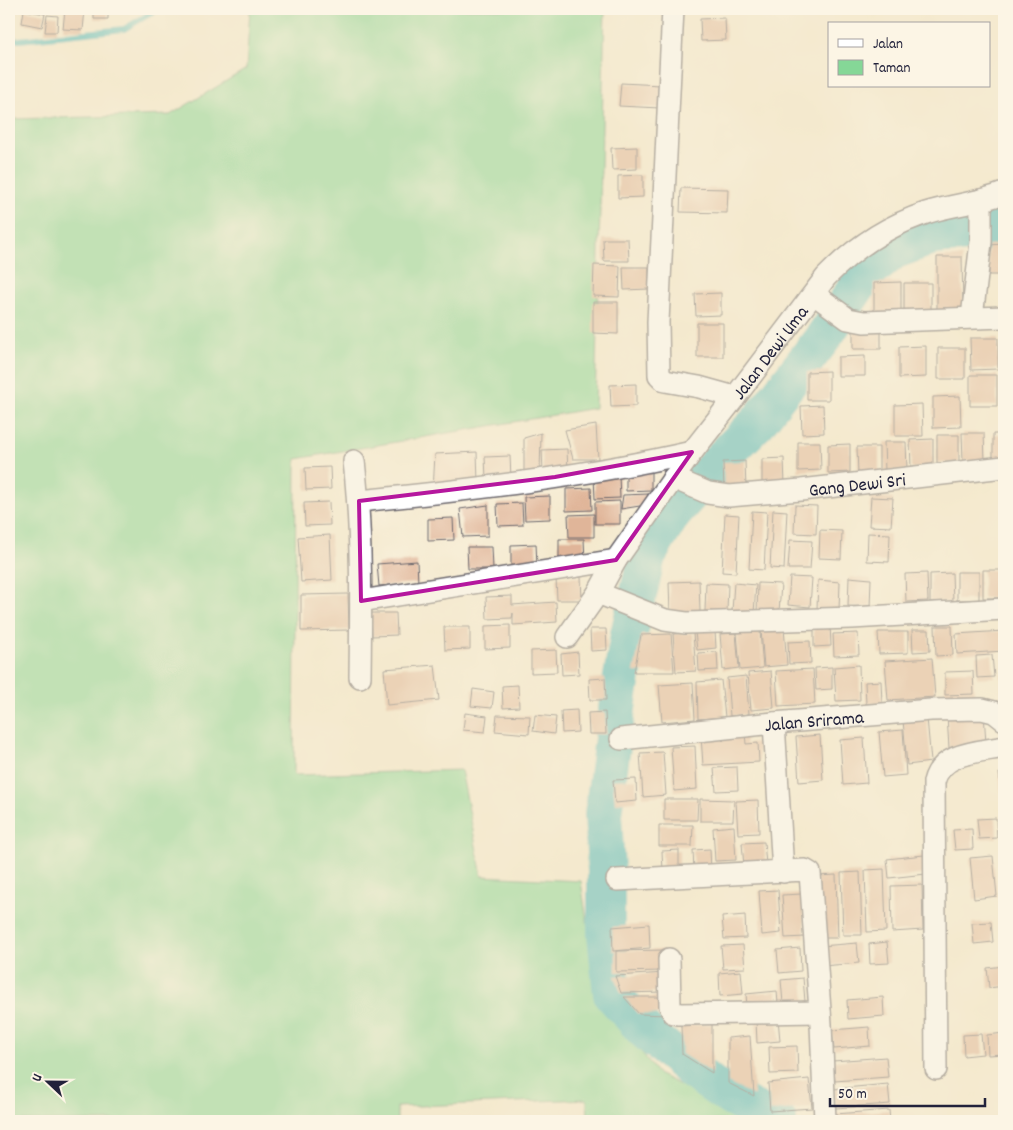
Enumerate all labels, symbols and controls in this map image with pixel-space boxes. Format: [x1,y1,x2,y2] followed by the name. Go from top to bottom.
[828,22,990,88] legend
[873,34,903,56] text: Jalan
[873,58,910,80] text: Taman
[727,300,817,407] street label: Jalan Dewi Uma
[808,468,908,506] street label: Gang Dewi Sri
[764,706,866,741] street label: Jalan Srirama
[22,1058,72,1108] north arrow
[27,1071,48,1085] text: U
[830,1075,986,1107] scale bar
[838,1084,867,1106] text: 50 m

